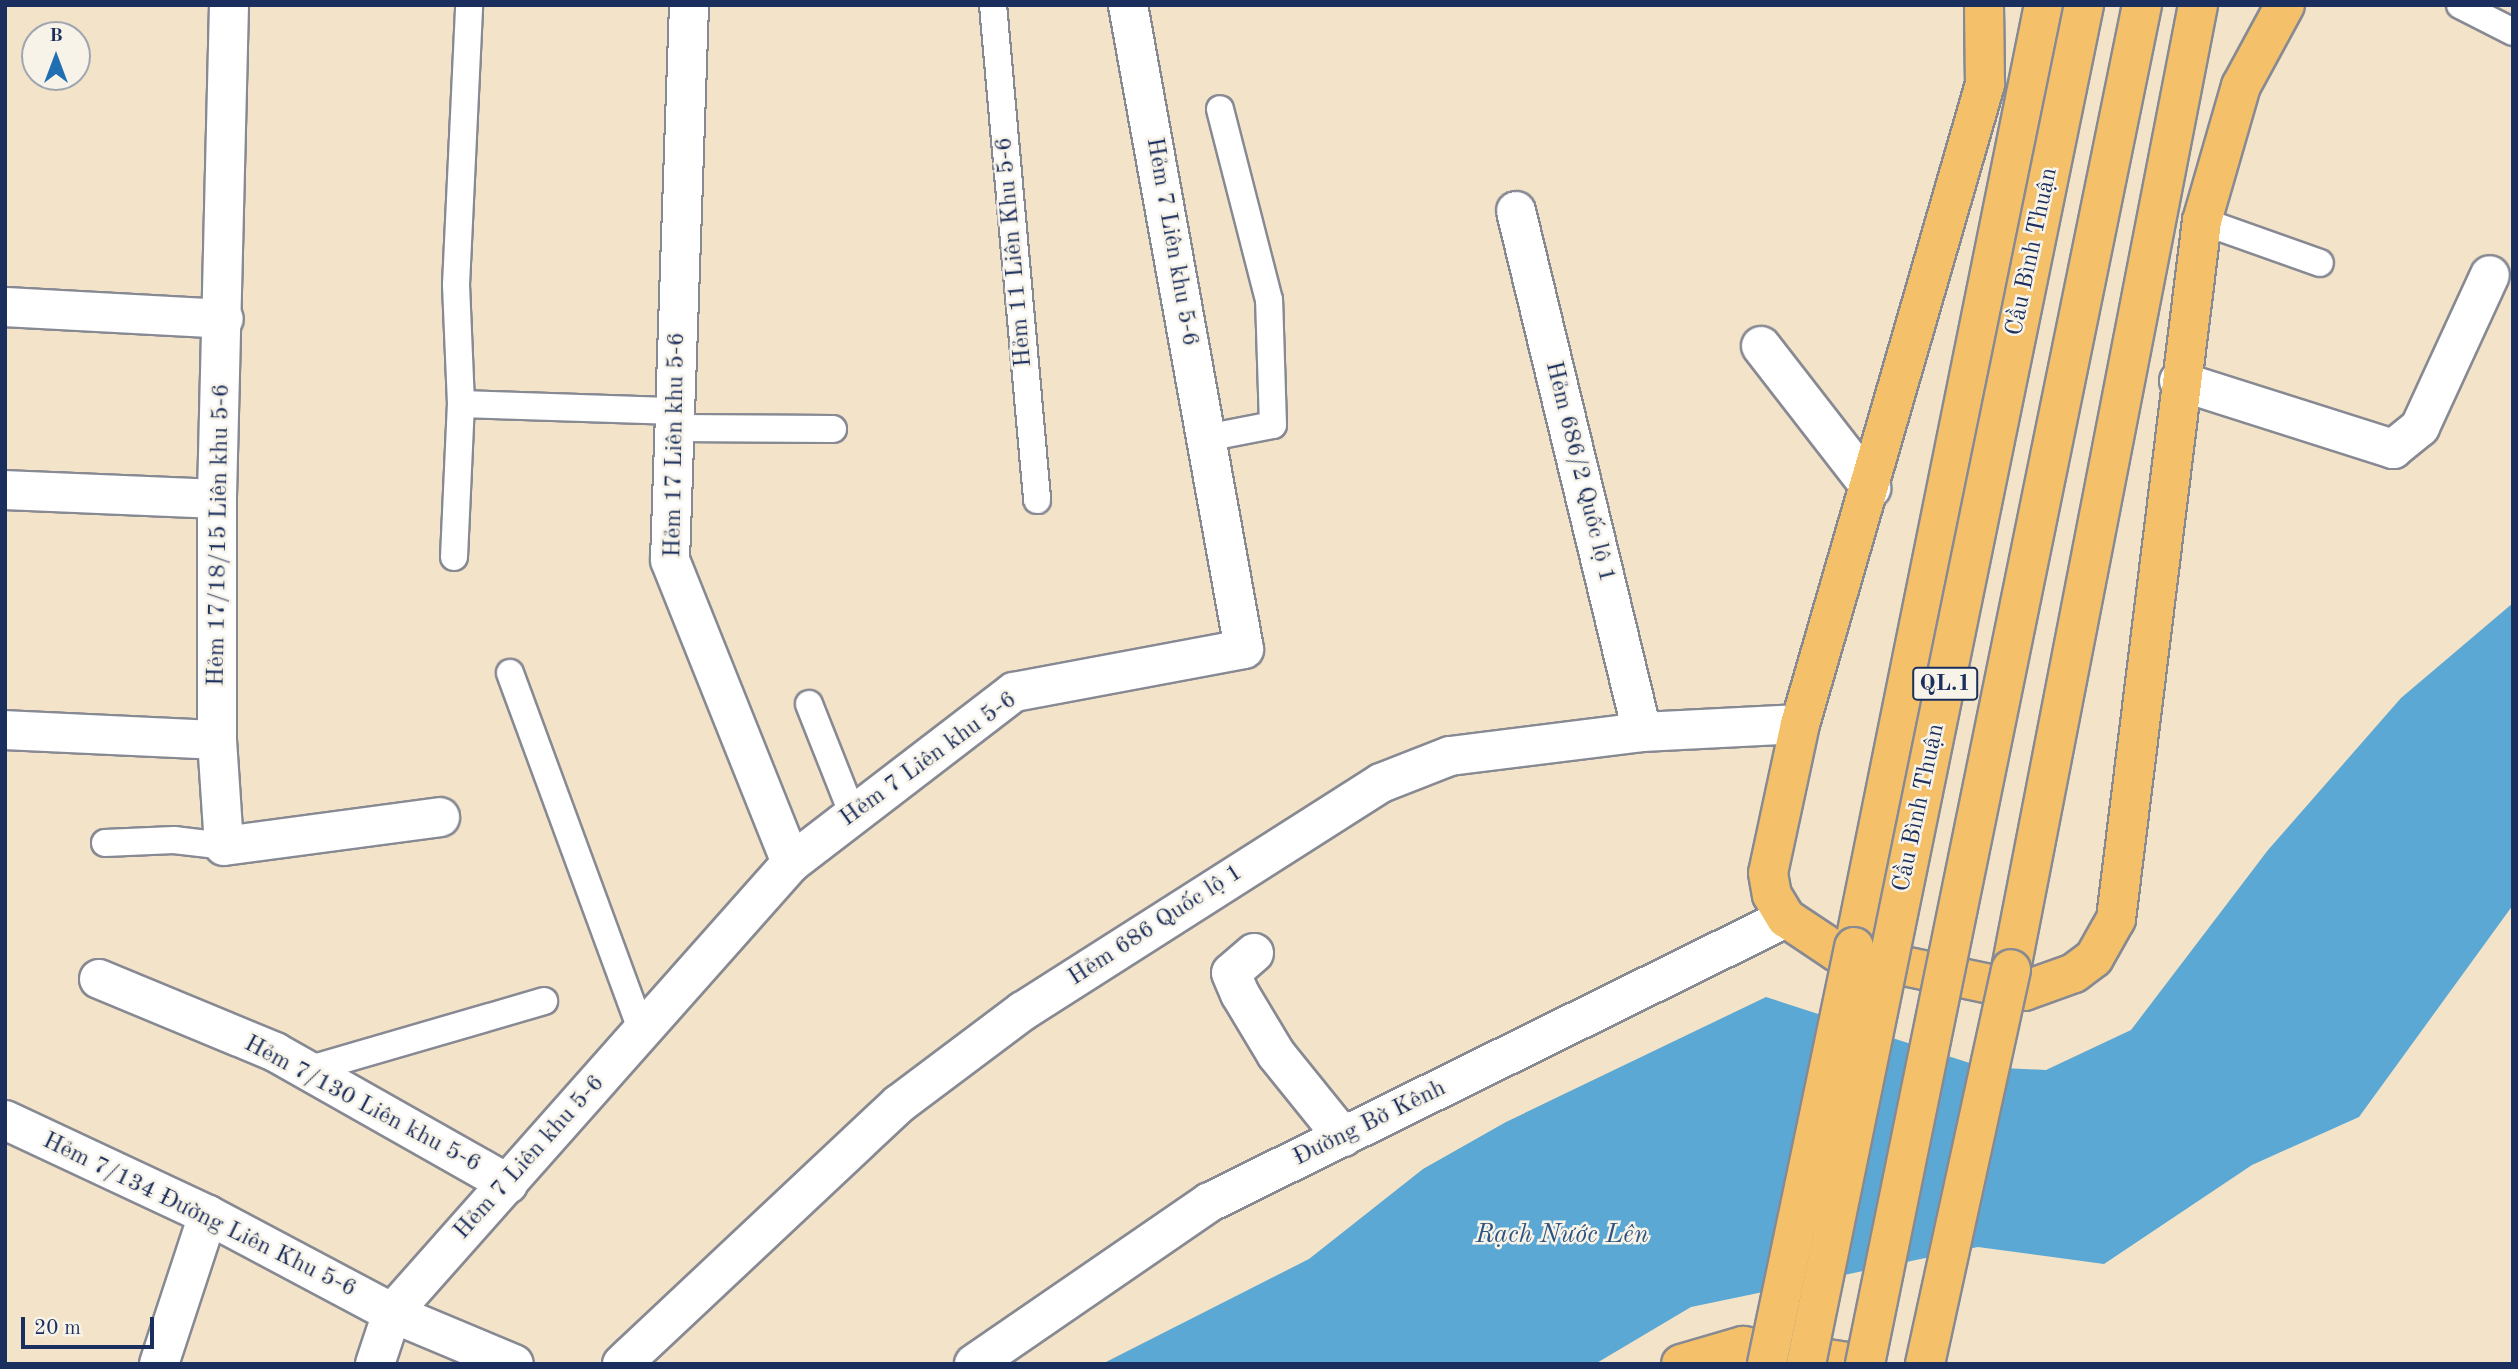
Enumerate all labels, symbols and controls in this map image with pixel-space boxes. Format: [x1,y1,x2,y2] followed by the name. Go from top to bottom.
[21,21,91,91] north arrow
[49,27,63,46] text: B
[1138,135,1204,349] street label: Hẻm 7 Liên khu 5-6
[991,136,1039,368] street label: Hẻm 11 Liên Khu 5-6
[2001,165,2065,339] street label: Cầu Bình Thuận
[660,332,692,558] street label: Hẻm 17 Liên khu 5-6
[1538,359,1620,585] street label: Hẻm 686/2 Quốc lộ 1
[203,383,237,687] street label: Hẻm 17/18/15 Liên khu 5-6
[1912,664,1978,704] road number: QL.1
[835,686,1023,834] street label: Hẻm 7 Liên khu 5-6
[1888,721,1952,895] street label: Cầu Bình Thuận
[1063,859,1249,993] street label: Hẻm 686 Quốc lộ 1
[239,1030,485,1180] street label: Hẻm 7/130 Liên khu 5-6
[449,1070,611,1246] street label: Hẻm 7 Liên khu 5-6
[1289,1075,1451,1173] street label: Đường Bờ Kênh
[37,1127,361,1305] street label: Hẻm 7/134 Đường Liên Khu 5-6
[1475,1220,1649,1252] water label: Rạch Nước Lên
[24,1302,158,1346] scale bar
[34,1318,81,1339] text: 20 m

